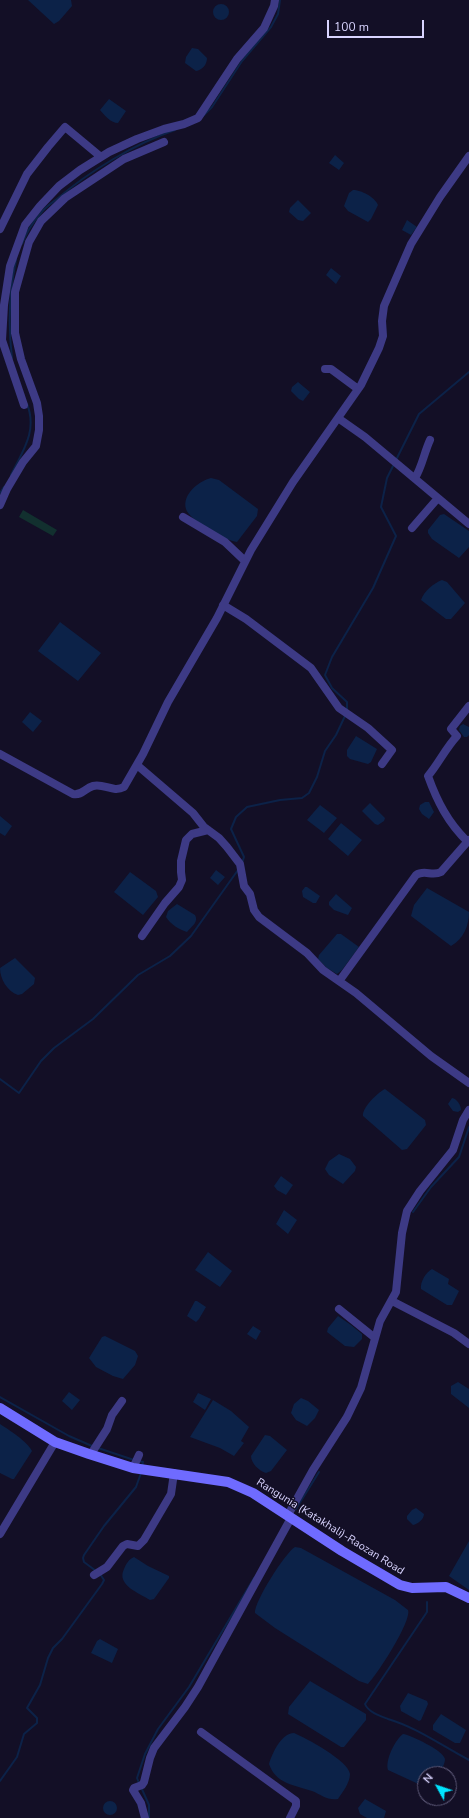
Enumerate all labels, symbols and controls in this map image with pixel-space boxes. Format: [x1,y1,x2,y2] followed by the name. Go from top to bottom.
[329,12,426,38] scale bar
[334,19,369,35] text: 100 m
[254,1476,406,1578] street label: Rangunia (Katakhali)-Raozan Road
[417,1766,457,1806] north arrow
[420,1771,437,1787] text: N

